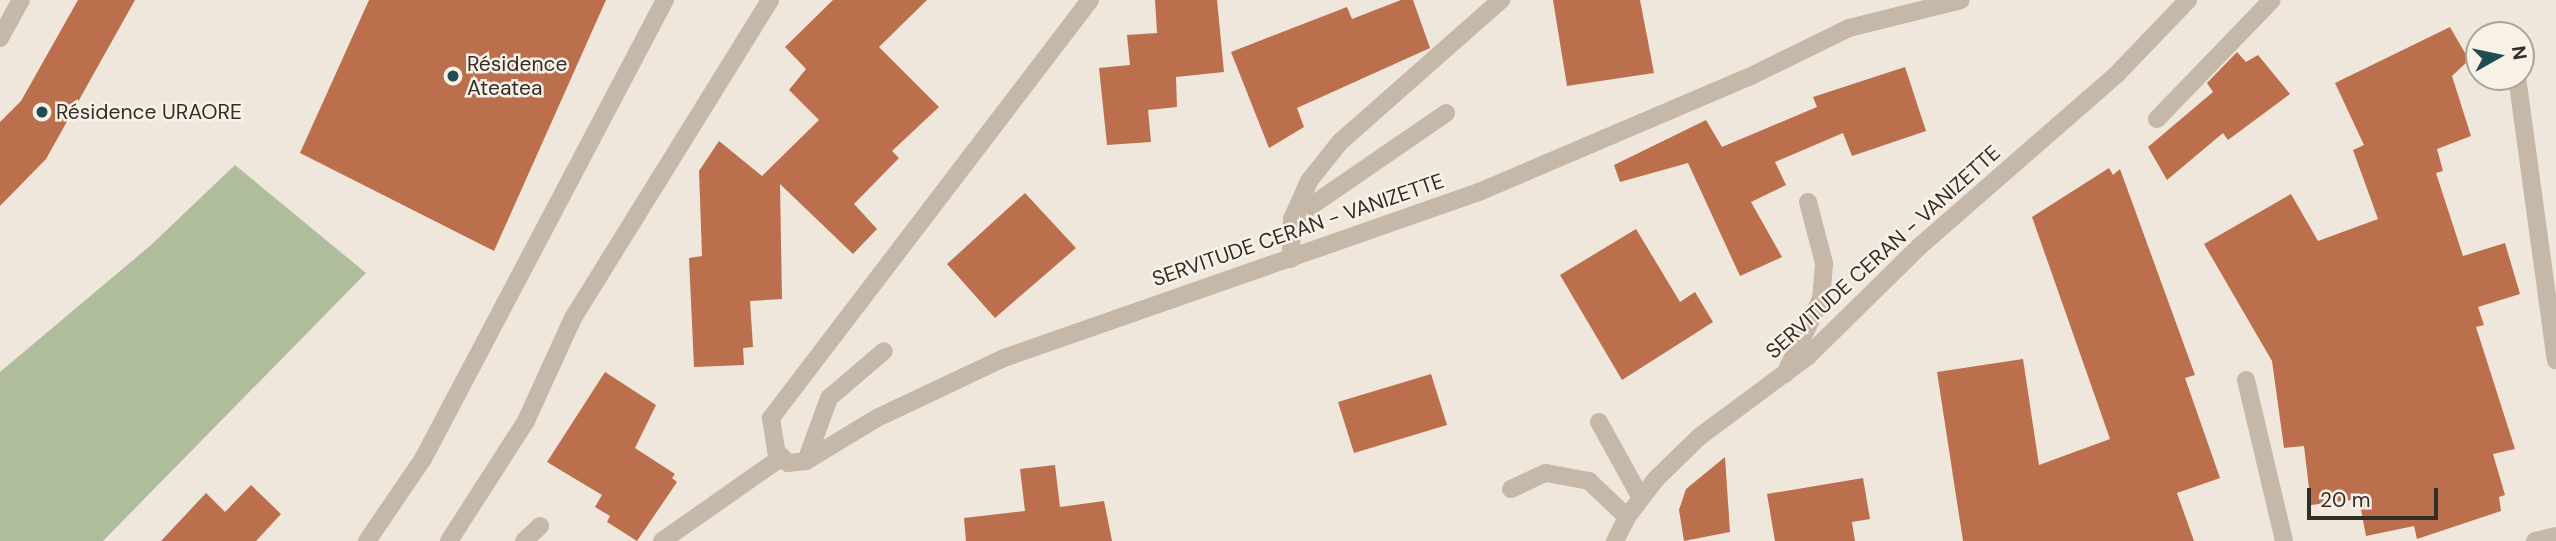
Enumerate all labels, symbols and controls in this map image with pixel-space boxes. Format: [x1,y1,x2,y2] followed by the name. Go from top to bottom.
[2465,21,2535,91] north arrow
[2506,44,2533,62] text: N
[467,51,567,101] place label: Résidence Ateatea
[445,68,461,84] marker: Résidence Ateatea
[56,99,242,125] place label: Résidence URAORE
[34,104,50,120] marker: Résidence URAORE
[1761,140,2005,364] street label: SERVITUDE CERAN - VANIZETTE
[1149,168,1447,292] street label: SERVITUDE CERAN - VANIZETTE
[2311,475,2442,518] scale bar
[2320,486,2371,514] text: 20 m

